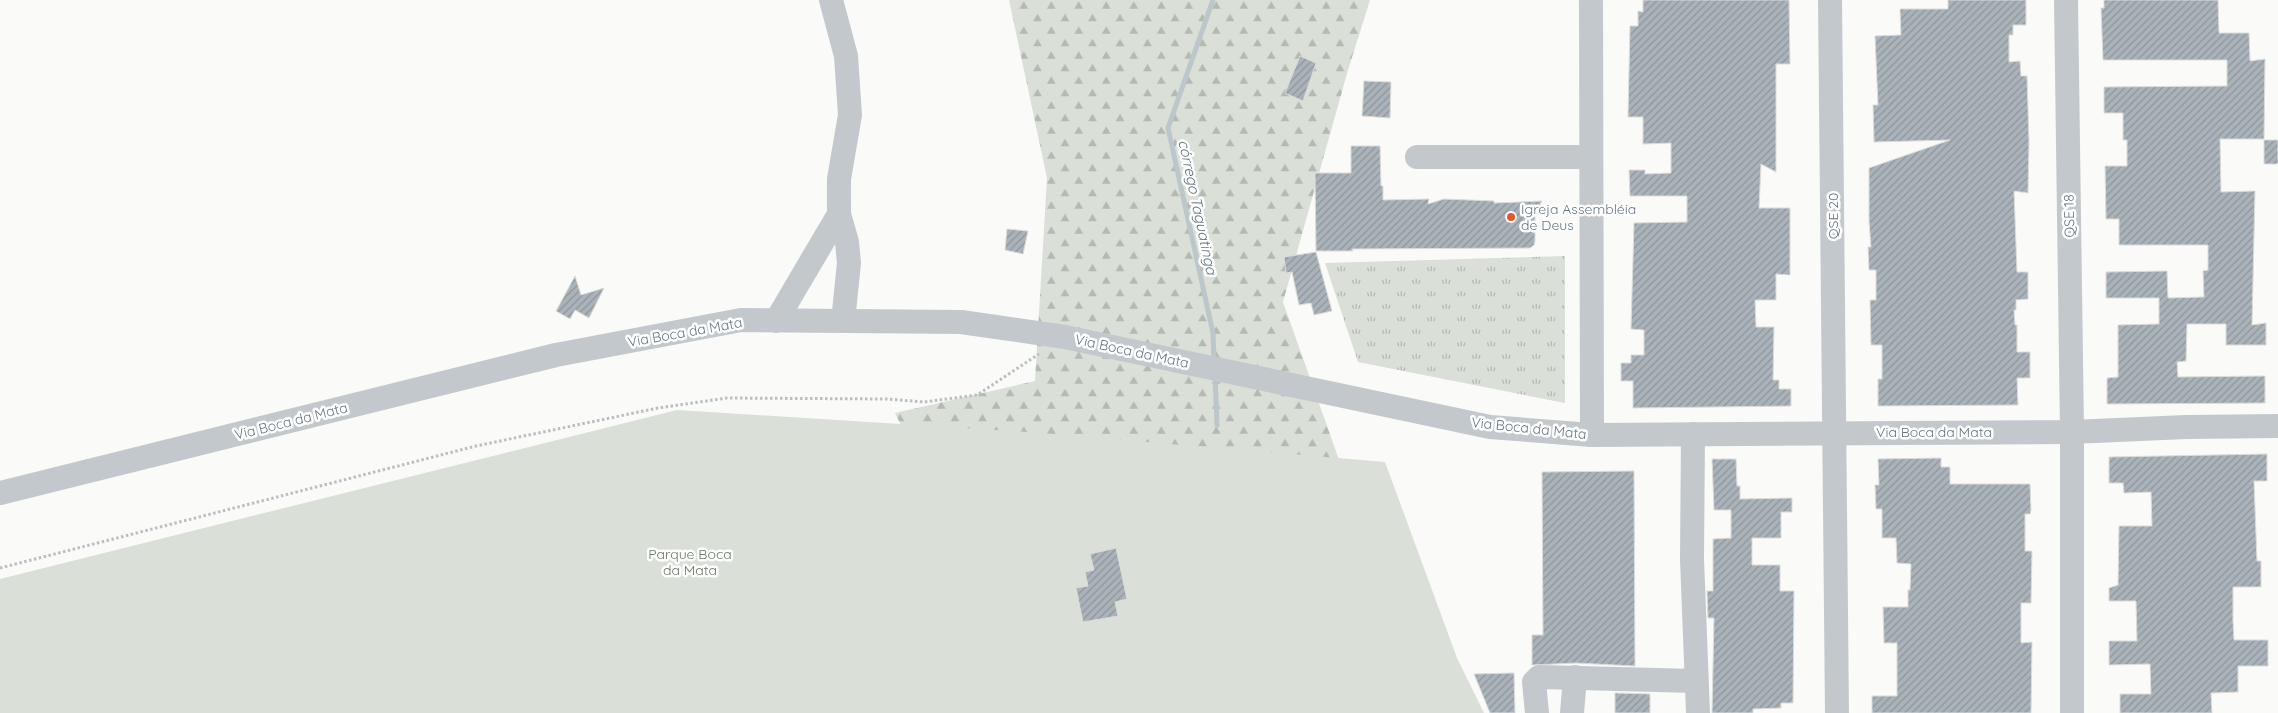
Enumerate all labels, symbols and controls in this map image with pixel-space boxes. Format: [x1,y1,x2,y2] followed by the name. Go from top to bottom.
[1174,138,1222,277] water label: córrego Taguatinga
[1824,193,1842,239] street label: QSE 20
[2060,194,2078,238] street label: QSE 18
[1521,200,1636,234] place label: Igreja Assembléia de Deus
[1505,211,1517,223] marker: Igreja Assembléia de Deus
[626,313,744,351] street label: Via Boca da Mata
[1073,330,1191,372] street label: Via Boca da Mata
[233,398,349,444] street label: Via Boca da Mata
[1470,413,1588,443] street label: Via Boca da Mata
[1876,423,1992,441] street label: Via Boca da Mata
[648,545,732,579] park label: Parque Boca da Mata

